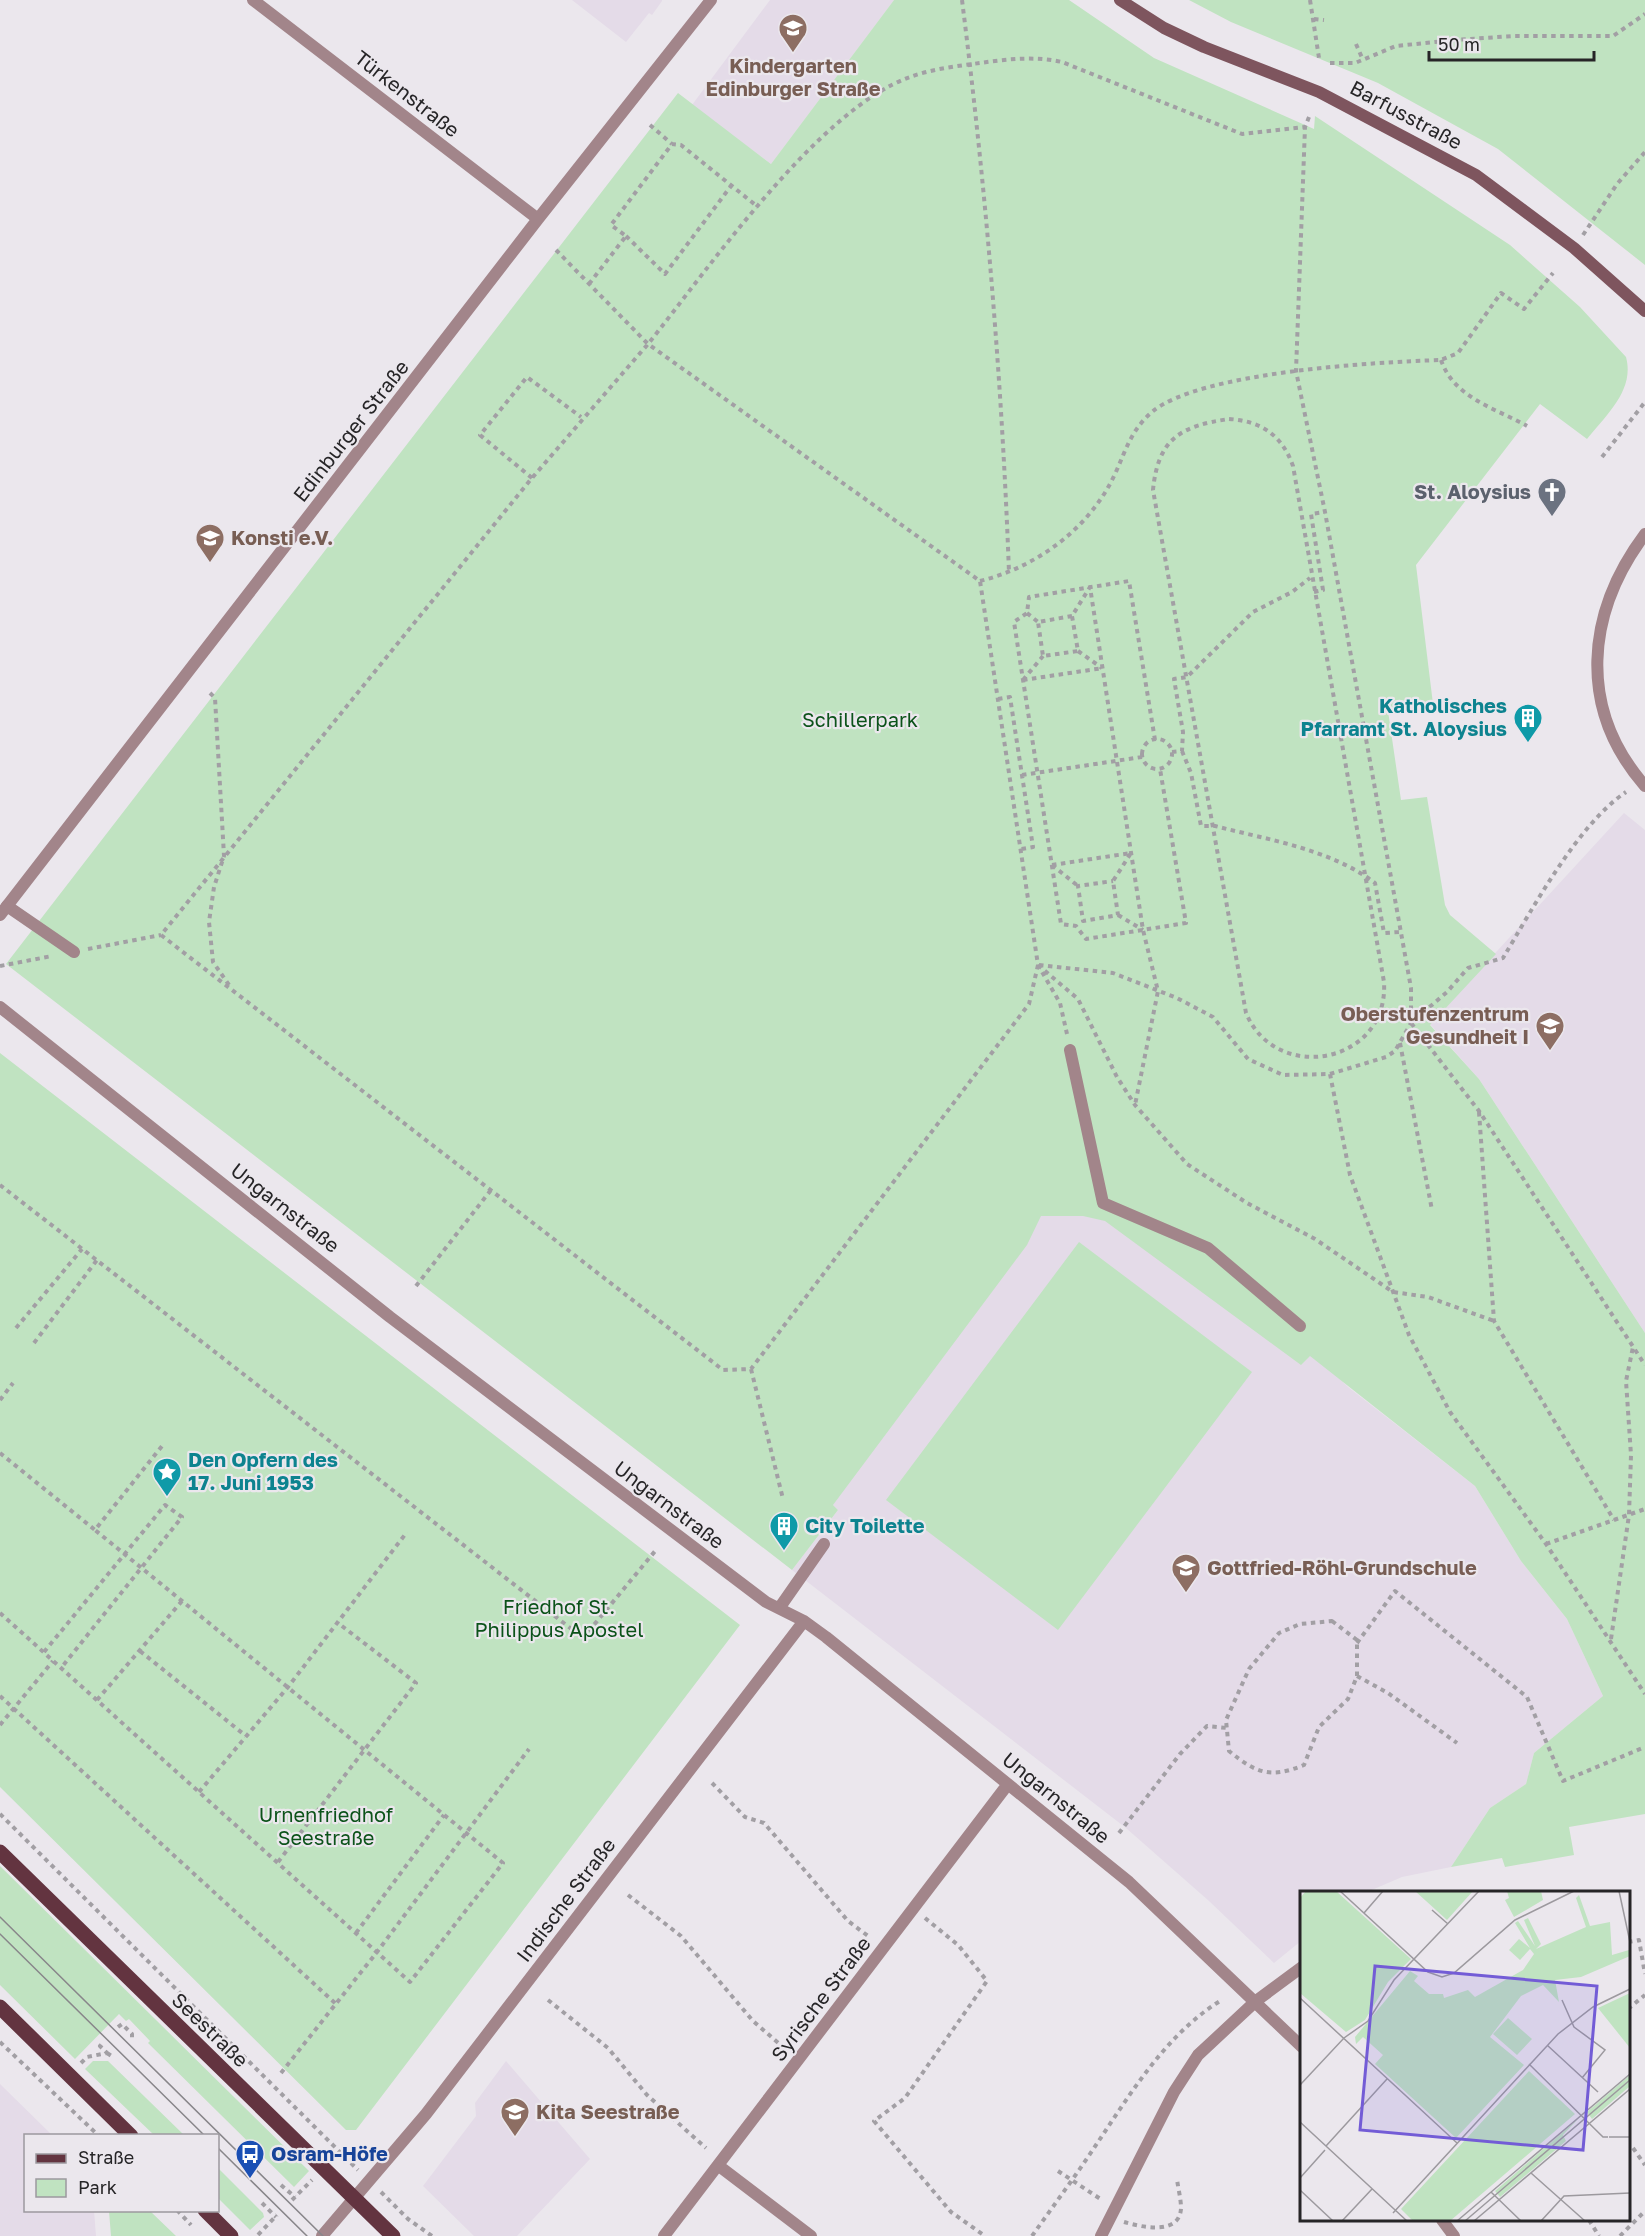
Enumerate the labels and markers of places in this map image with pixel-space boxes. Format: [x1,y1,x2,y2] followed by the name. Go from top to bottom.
[777,12,809,54] school or university icon: Kindergarten Edinburger Straße
[706,53,881,100] place label: Kindergarten Edinburger Straße
[1536,476,1568,518] church icon: St. Aloysius
[1414,479,1531,503] place label: St. Aloysius
[194,522,226,564] school or university icon: Konsti e.V.
[231,525,333,549] place label: Konsti e.V.
[1301,693,1507,740] place label: Katholisches Pfarramt St. Aloysius
[1512,702,1544,744] building icon: Katholisches Pfarramt St. Aloysius
[1340,1001,1529,1048] place label: Oberstufenzentrum Gesundheit I
[1534,1010,1566,1052] school or university icon: Oberstufenzentrum Gesundheit I
[188,1447,338,1494] place label: Den Opfern des 17. Juni 1953
[151,1456,183,1498] place icon: Den Opfern des 17. Juni 1953
[768,1510,800,1552] building icon: City Toilette
[805,1513,925,1537] place label: City Toilette
[1170,1552,1202,1594] school or university icon: Gottfried-Röhl-Grundschule
[1207,1555,1477,1579] place label: Gottfried-Röhl-Grundschule
[499,2096,531,2138] school or university icon: Kita Seestraße
[536,2099,680,2123] place label: Kita Seestraße
[234,2138,266,2180] bus stop icon: Osram-Höfe
[271,2141,388,2165] place label: Osram-Höfe

